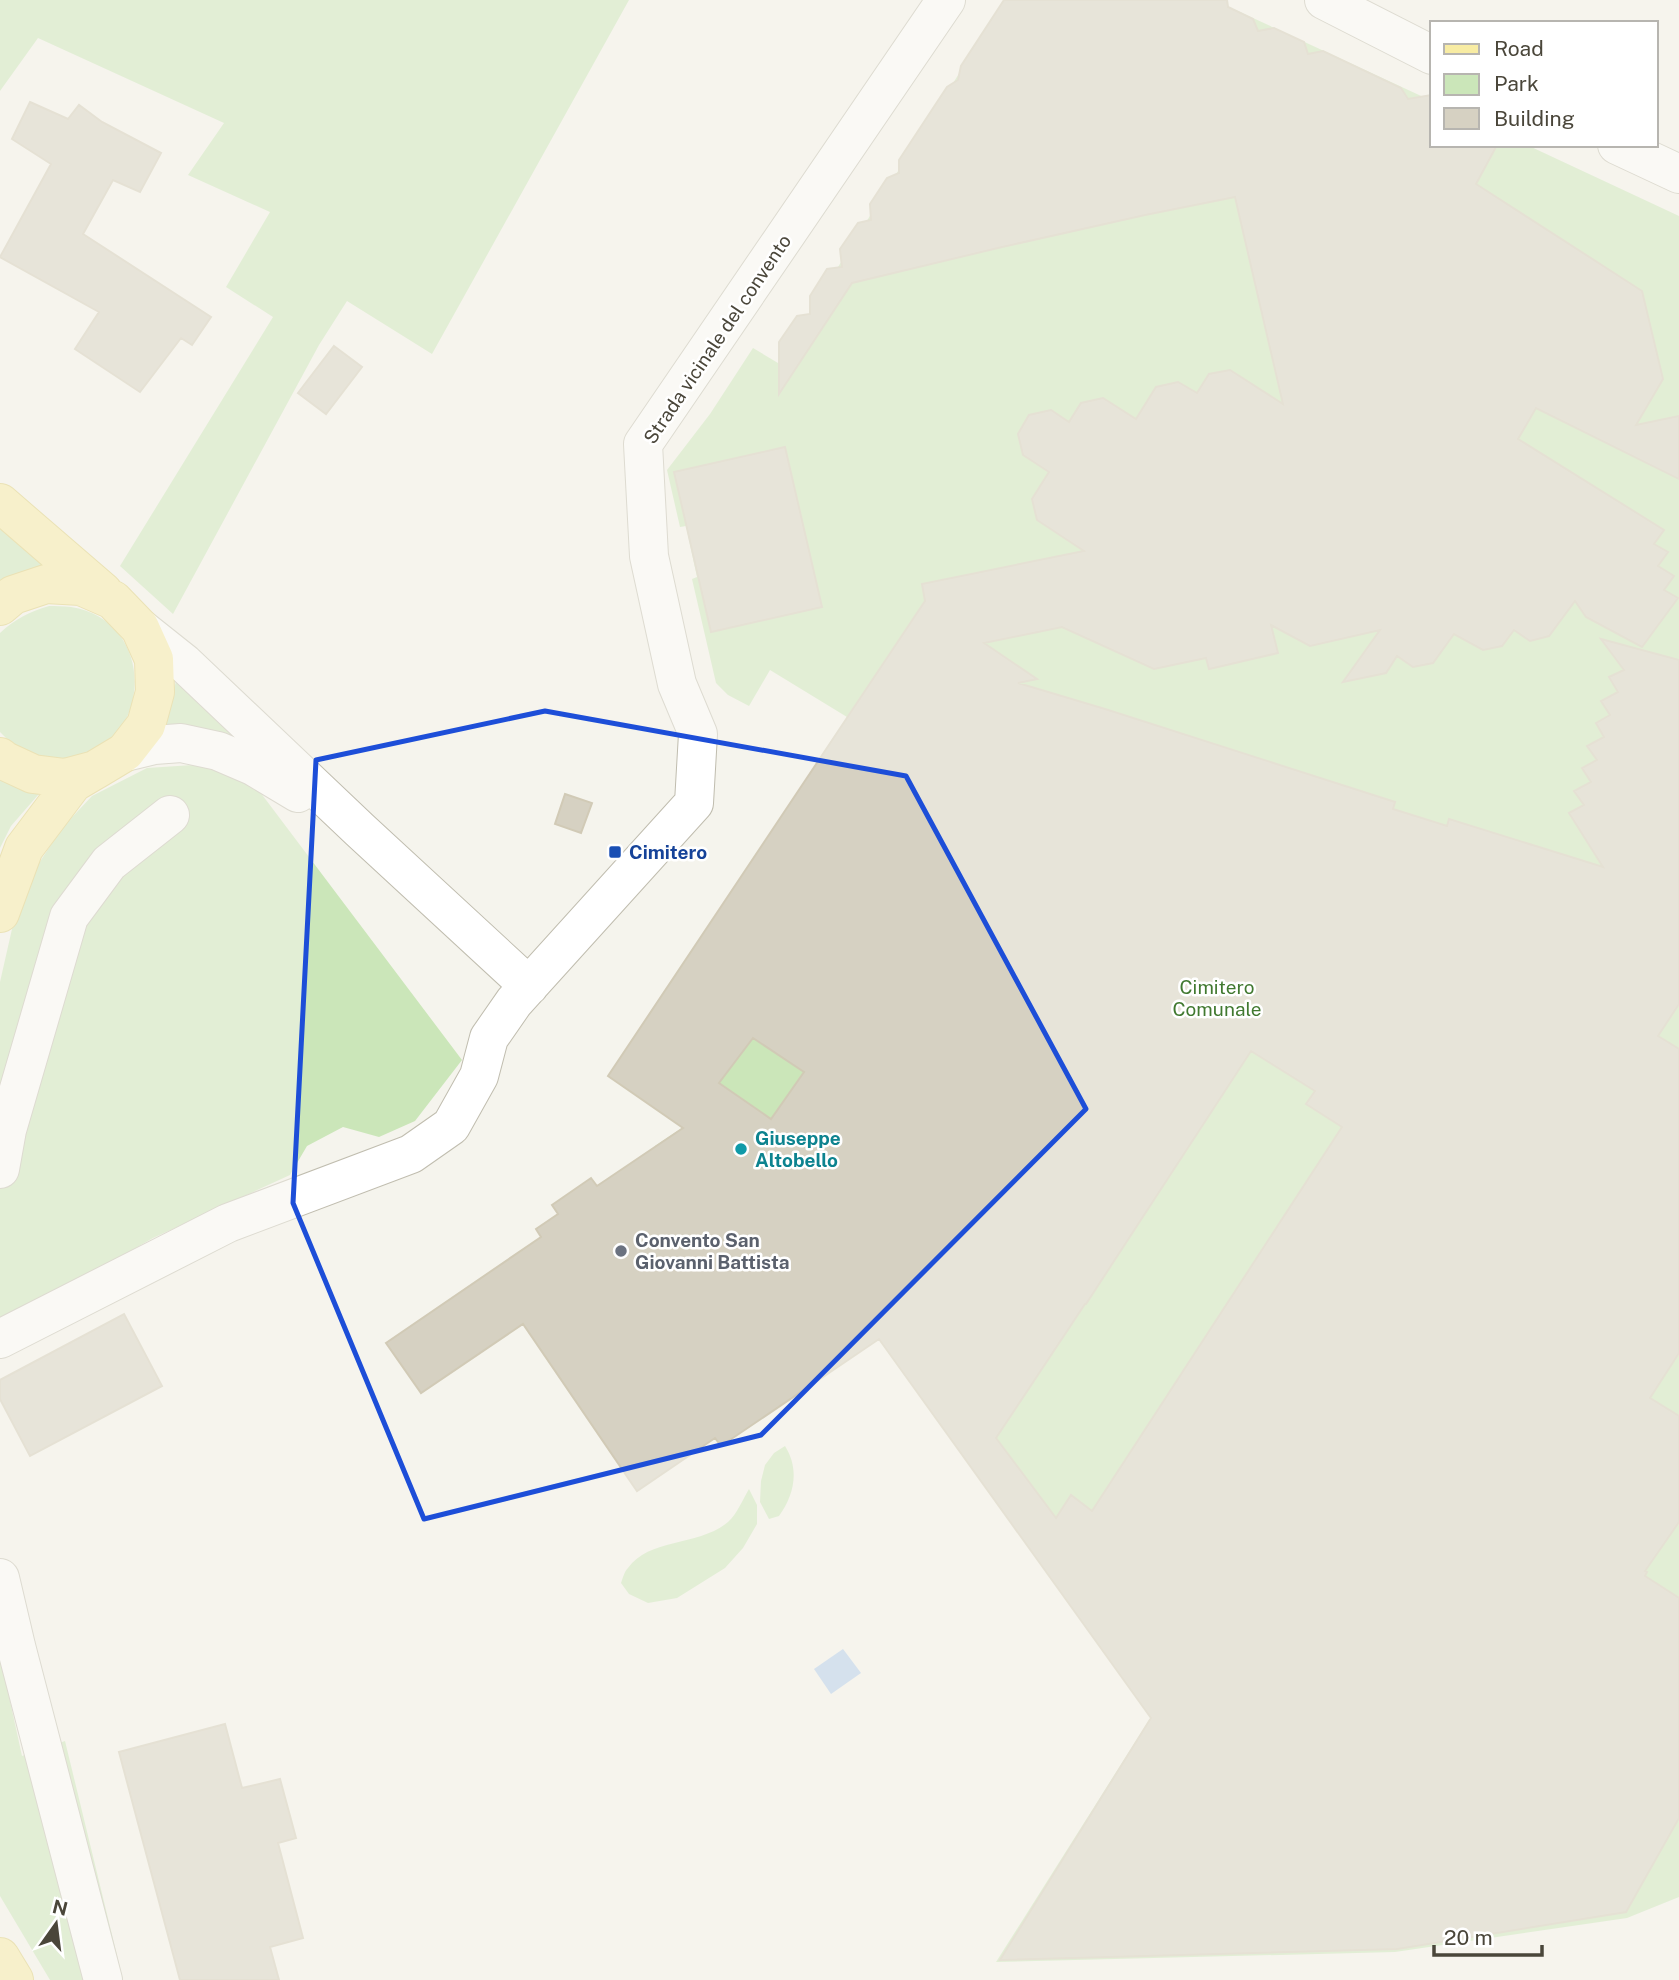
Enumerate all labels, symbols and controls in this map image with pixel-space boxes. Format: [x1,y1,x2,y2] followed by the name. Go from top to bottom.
[1430,21,1658,147] legend
[1494,36,1544,61] text: Road
[1494,71,1539,96] text: Park
[1494,106,1575,131] text: Building
[639,230,795,448] street label: Strada vicinale del convento
[629,841,707,863] place label: Cimitero
[607,844,623,860] marker: Cimitero
[1173,976,1261,1020] park label: Cimitero Comunale
[755,1127,841,1171] place label: Giuseppe Altobello
[733,1141,749,1157] marker: Giuseppe Altobello
[635,1229,790,1273] place label: Convento San Giovanni Battista
[613,1243,629,1259] marker: Convento San Giovanni Battista
[21,1889,91,1959] north arrow
[50,1895,70,1920] text: N
[1434,1913,1542,1957] scale bar
[1444,1925,1493,1950] text: 20 m

